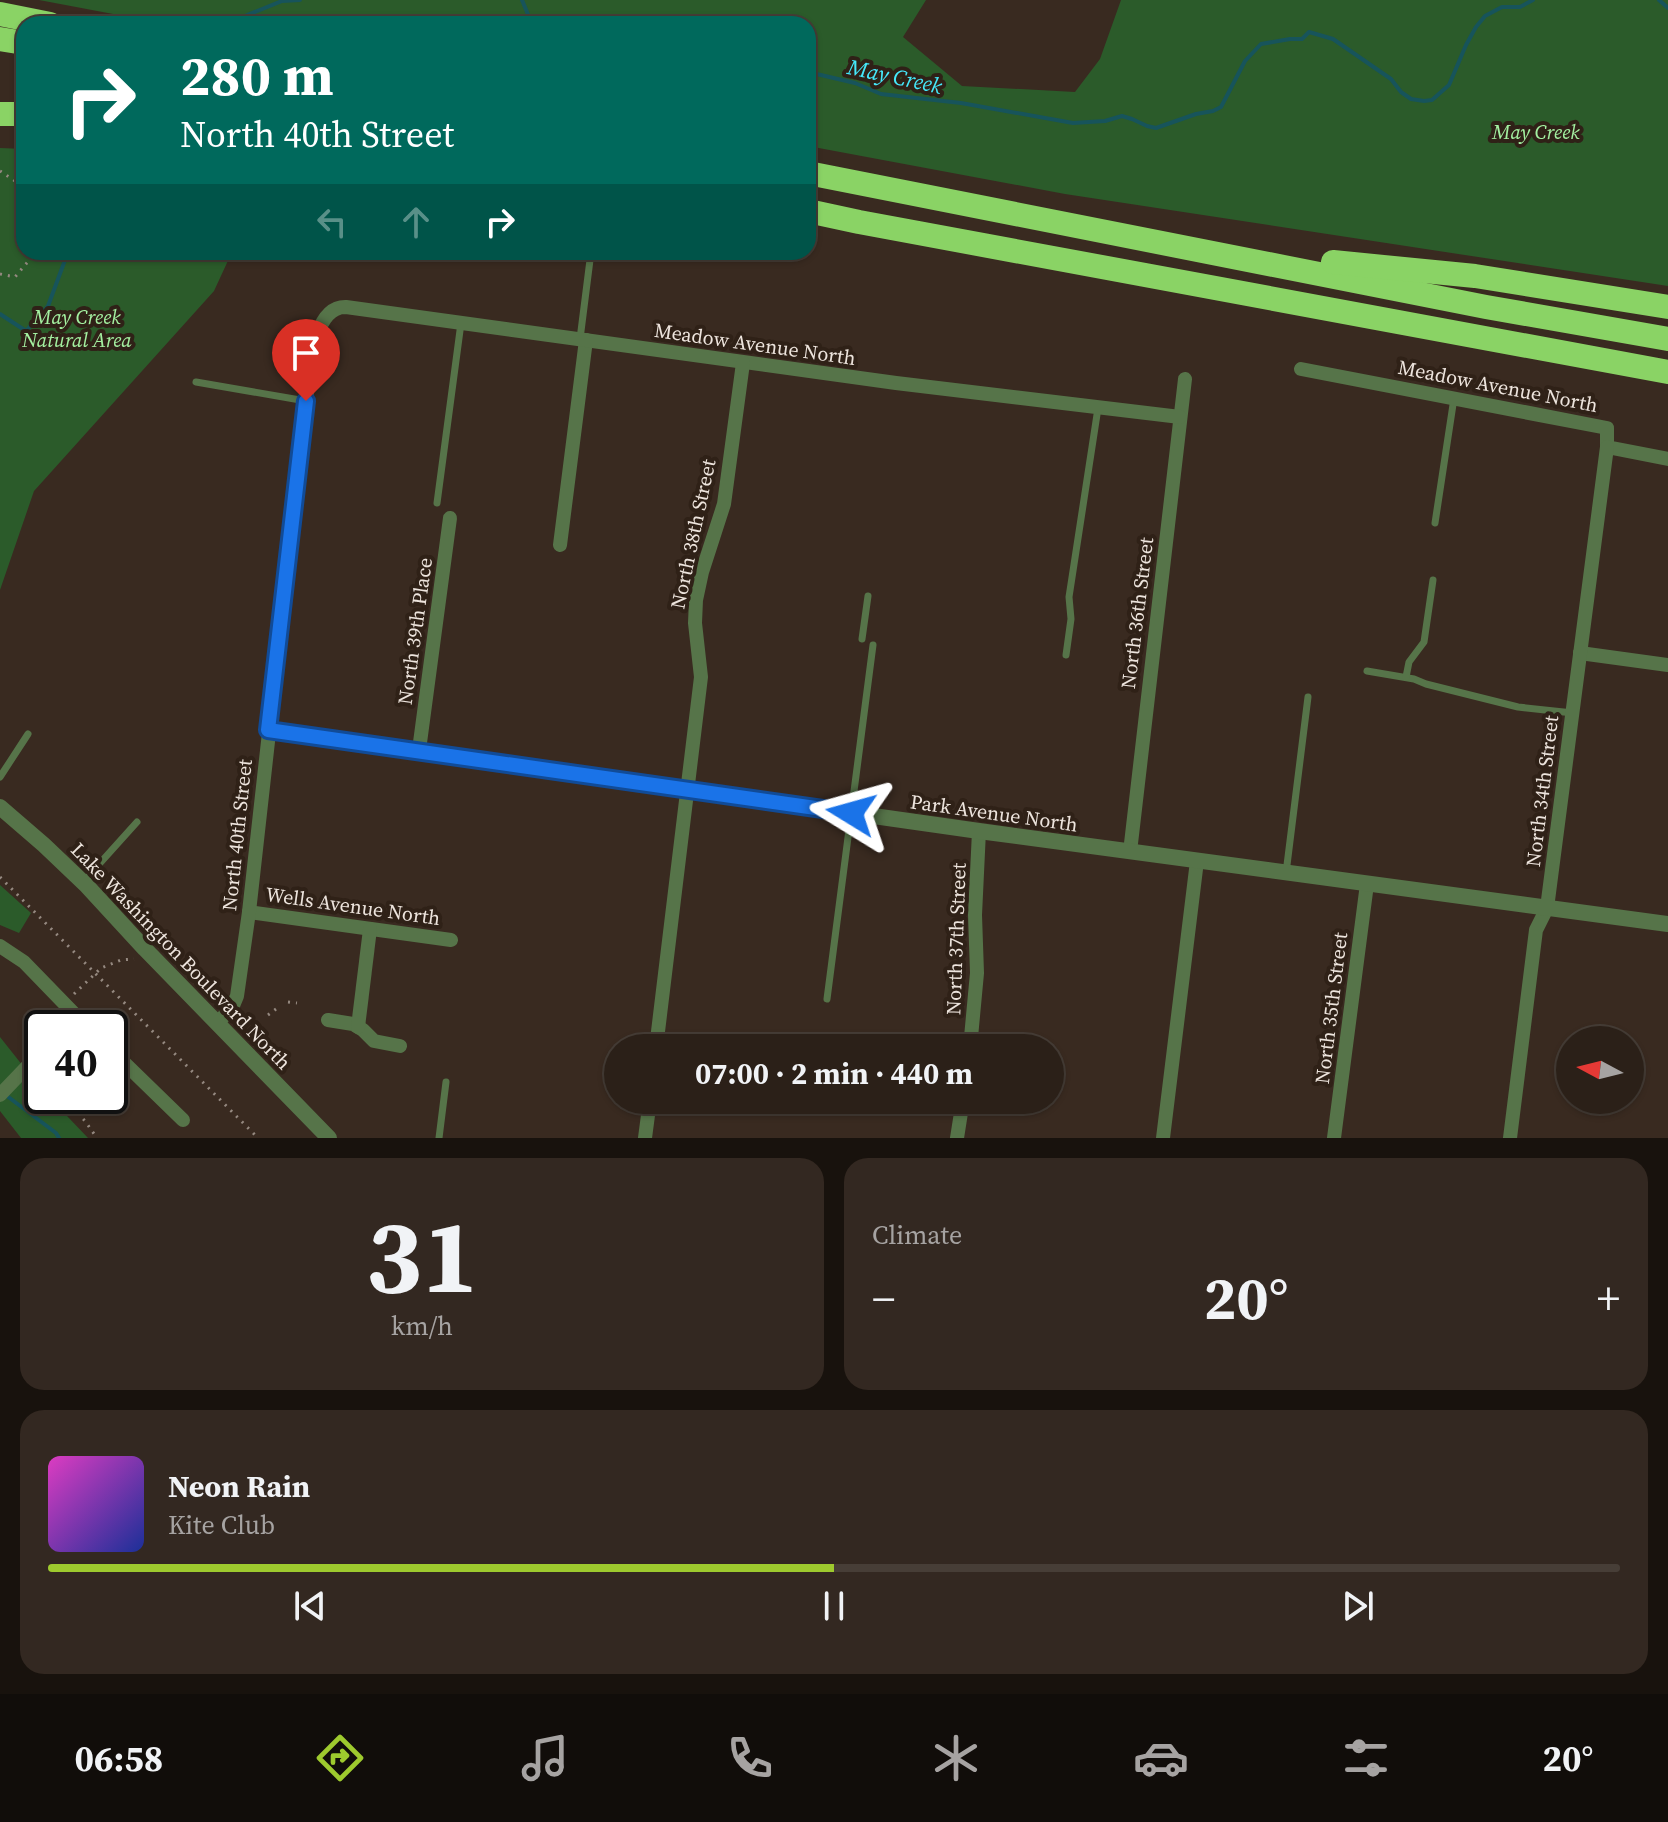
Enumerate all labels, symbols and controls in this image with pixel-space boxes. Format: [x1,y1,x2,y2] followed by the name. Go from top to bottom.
[180,37,334,114] text: 280 m
[48,48,152,152] icon: right
[844,51,946,101] water label: May Creek
[180,110,454,159] text: North 40th Street
[1491,118,1580,146] park label: May Creek
[310,200,354,244] icon: left
[394,200,438,244] icon: ahead
[478,200,522,244] icon: right
[21,303,132,354] park label: May Creek Natural Area
[652,316,858,372] street label: Meadow Avenue North
[272,319,340,401] pin
[284,331,328,375] icon: arrive
[1396,353,1600,419] street label: Meadow Avenue North
[663,456,723,611] street label: North 38th Street
[1114,535,1160,690] street label: North 36th Street
[391,556,439,706] street label: North 39th Place
[1519,713,1565,868] street label: North 34th Street
[215,757,259,912] street label: North 40th Street
[809,771,893,855] position arrow
[908,787,1080,839] street label: Park Avenue North
[65,836,297,1076] street label: Lake Washington Boulevard North
[939,862,973,1016] street label: North 37th Street
[264,880,442,932] street label: Wells Avenue North
[1308,930,1354,1085] street label: North 35th Street
[24,1010,128,1114] speed limit sign: 40
[1556,1026,1644,1114] north arrow
[1556,1026,1644,1114] map controls
[695,1053,973,1094] text: 07:00 · 2 min · 440 m
[366,1184,478,1327] text: 31
[872,1217,962,1253] text: Climate
[1204,1257,1288,1339] text: 20°
[872,1268,895,1329] text: −
[1597,1268,1620,1329] text: +
[391,1308,453,1344] text: km/h
[168,1466,310,1507] text: Neon Rain
[168,1507,275,1543] text: Kite Club
[288,1584,332,1628] icon: previous
[812,1584,856,1628] icon: pause
[1336,1584,1380,1628] icon: next
[312,1730,368,1786] icon: directions
[517,1730,573,1786] icon: music
[722,1730,778,1786] icon: phone
[928,1730,984,1786] icon: climate
[1133,1730,1189,1786] icon: car
[1338,1730,1394,1786] icon: filters
[75,1734,163,1783] text: 06:58
[1543,1734,1593,1783] text: 20°

